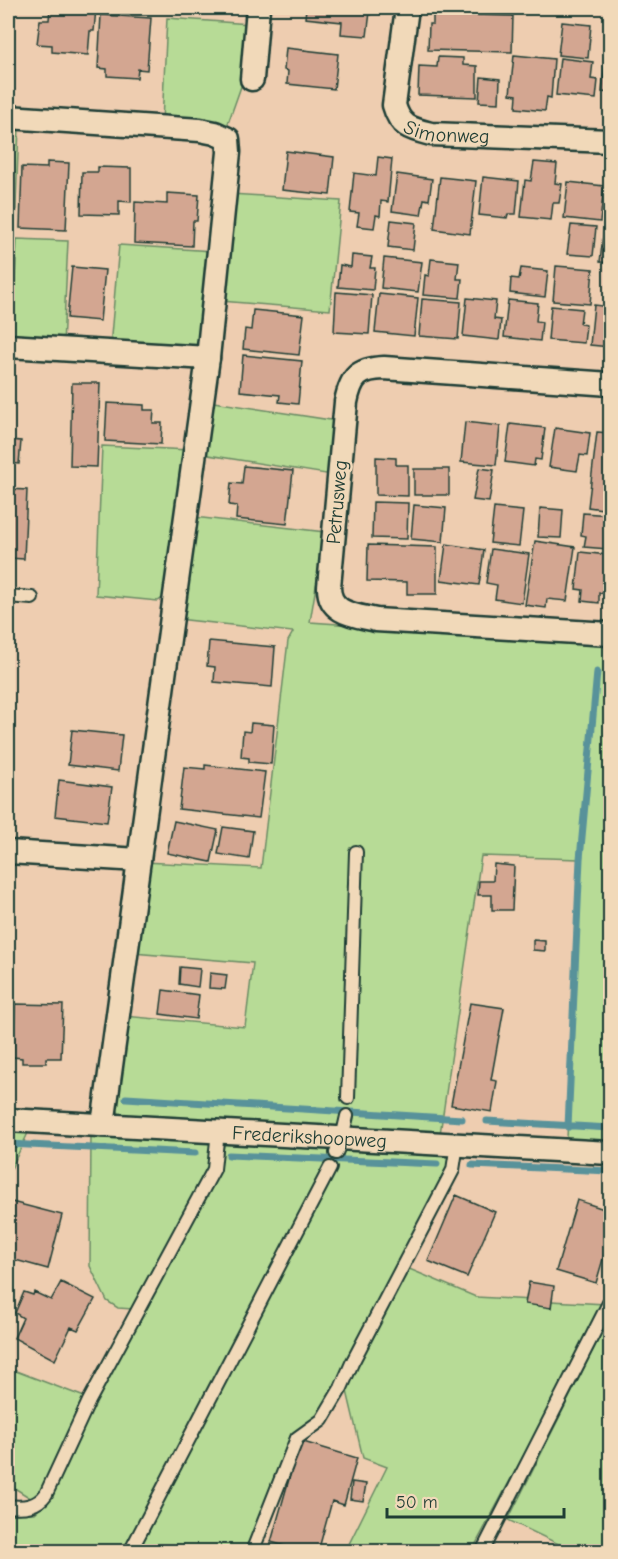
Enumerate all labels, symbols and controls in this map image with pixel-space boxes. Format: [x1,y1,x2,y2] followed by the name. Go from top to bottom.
[400,115,490,148] street label: Simonweg
[322,459,352,545] street label: Petrusweg
[232,1121,388,1152] street label: Frederikshoopweg
[387,1481,564,1519] scale bar
[396,1492,438,1513] text: 50 m

